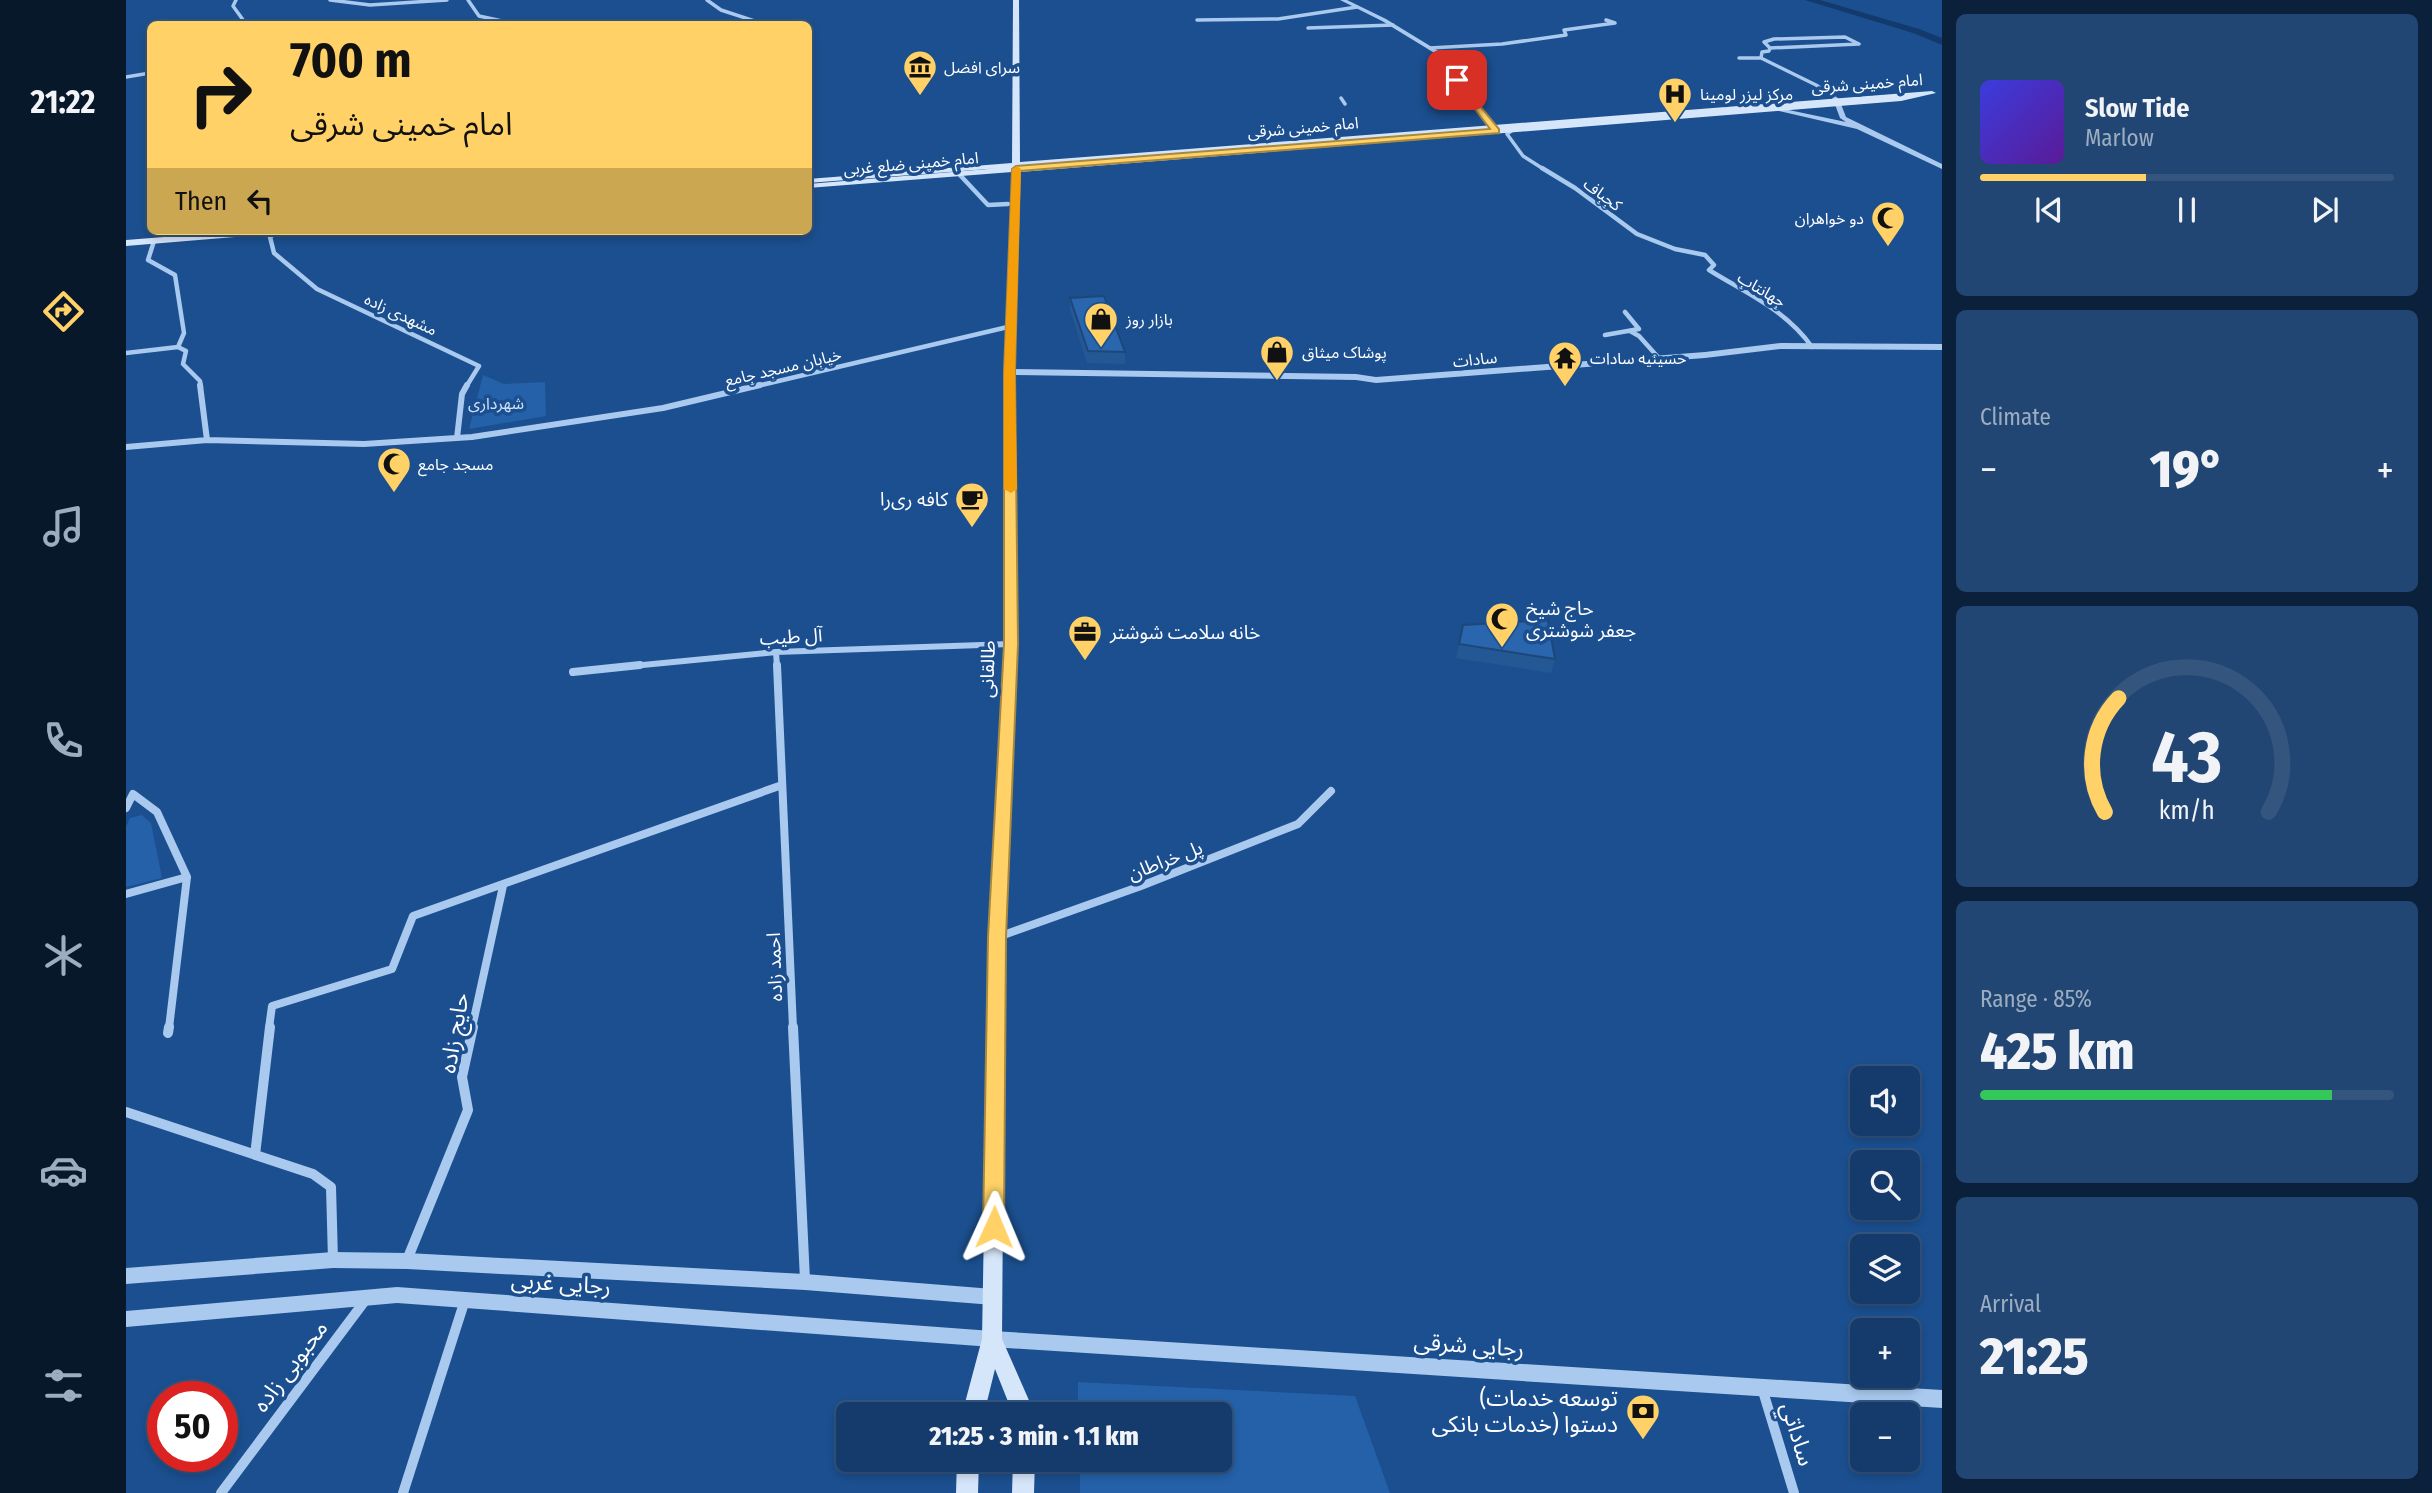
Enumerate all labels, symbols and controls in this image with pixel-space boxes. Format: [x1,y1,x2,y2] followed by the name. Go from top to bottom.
[290,31,412,90] text: 700 m
[901,48,939,97] museum icon: سرای افضل
[175,49,266,140] icon: right
[1427,50,1487,110] pin
[944,58,1020,77] place label: سرای افضل
[1438,61,1476,99] icon: arrive
[1811,70,1923,100] street label: امام خمینی شرقی
[1656,75,1694,124] hospital icon: مرکز لیزر لومینا
[31,83,95,121] text: 21:22
[1700,85,1793,104] place label: مرکز لیزر لومینا
[2085,93,2189,124] text: Slow Tide
[290,105,513,143] text: امام خمینی شرقی
[1247,113,1360,145] street label: امام خمینی شرقی
[2085,124,2154,152] text: Marlow
[843,148,980,182] street label: امام خمینی ضلع غربی
[1580,174,1626,215] street label: کجباف
[241,182,279,220] icon: left
[175,186,227,217] text: Then
[2030,191,2068,229] icon: previous
[2168,191,2206,229] icon: pause
[2306,191,2344,229] icon: next
[1869,199,1907,248] mosque icon: دو خواهران
[1795,209,1864,228] place label: دو خواهران
[1734,268,1789,311] street label: جهانتاب
[39,287,88,336] icon: directions
[361,289,440,340] street label: مشهدی زاده
[1082,300,1120,349] shop icon: بازار روز
[1125,310,1173,329] place label: بازار روز
[1258,333,1296,382] shop icon: پوشاک میثاق
[1546,339,1584,388] temple icon: حسینیه سادات
[1302,343,1387,363] place label: پوشاک میثاق
[723,345,844,393] street label: خیابان مسجد جامع
[1452,348,1498,371] street label: سادات
[1590,349,1687,368] place label: حسینیه سادات
[468,394,524,413] park label: شهرداری
[1980,403,2051,431] text: Climate
[2150,438,2224,501] text: 19°
[375,445,413,494] mosque icon: مسجد جامع
[1980,447,1997,493] text: −
[2377,447,2394,493] text: +
[418,455,493,477] place label: مسجد جامع
[953,480,991,529] cafe icon: کافه‌ ری‌را
[880,488,949,511] place label: کافه‌ ری‌را
[39,502,88,551] icon: music
[1526,597,1636,642] place label: حاج شیخ جعفر شوشتری
[1483,600,1521,649] mosque icon: حاج شیخ جعفر شوشتری
[1066,613,1104,662] office icon: خانه سلامت شوشتر
[1109,621,1260,644] place label: خانه سلامت شوشتر
[759,623,824,650] street label: آل طیب
[975,640,1000,698] street label: طالقانی
[2151,715,2223,802] text: 43
[39,716,88,765] icon: phone
[2159,796,2215,826] text: km/h
[1125,836,1206,886] street label: پل خراطان
[39,931,88,980] icon: climate
[762,932,787,1002] street label: احمد زاده
[1980,985,2092,1013] text: Range · 85%
[433,991,478,1076] street label: حایج زاده
[1980,1020,2134,1083] text: 425 km
[1850,1066,1920,1472] map controls
[1850,1066,1920,1136] button: sound
[39,1146,88,1195] icon: car
[1850,1150,1920,1220] button: search
[957,1190,1031,1264] position arrow
[1850,1234,1920,1304] button: layers
[510,1266,612,1300] street label: رجایی غربی
[1980,1290,2041,1318] text: Arrival
[246,1315,334,1417] street label: محبوبی زاده
[1850,1318,1920,1388] button: +
[1980,1325,2089,1388] text: 21:25
[1413,1327,1525,1363] street label: رجایی شرقی
[39,1361,88,1410] icon: filters
[147,1381,238,1472] speed limit sign: 50
[1431,1384,1618,1438] place label: (توسعه خدمات دستوا (خدمات بانکی
[1624,1392,1662,1441] bank icon: (توسعه خدمات دستوا (خدمات بانکی
[1772,1399,1821,1470] street label: ساداتي
[1850,1402,1920,1472] button: −
[929,1421,1139,1452] text: 21:25 · 3 min · 1.1 km

